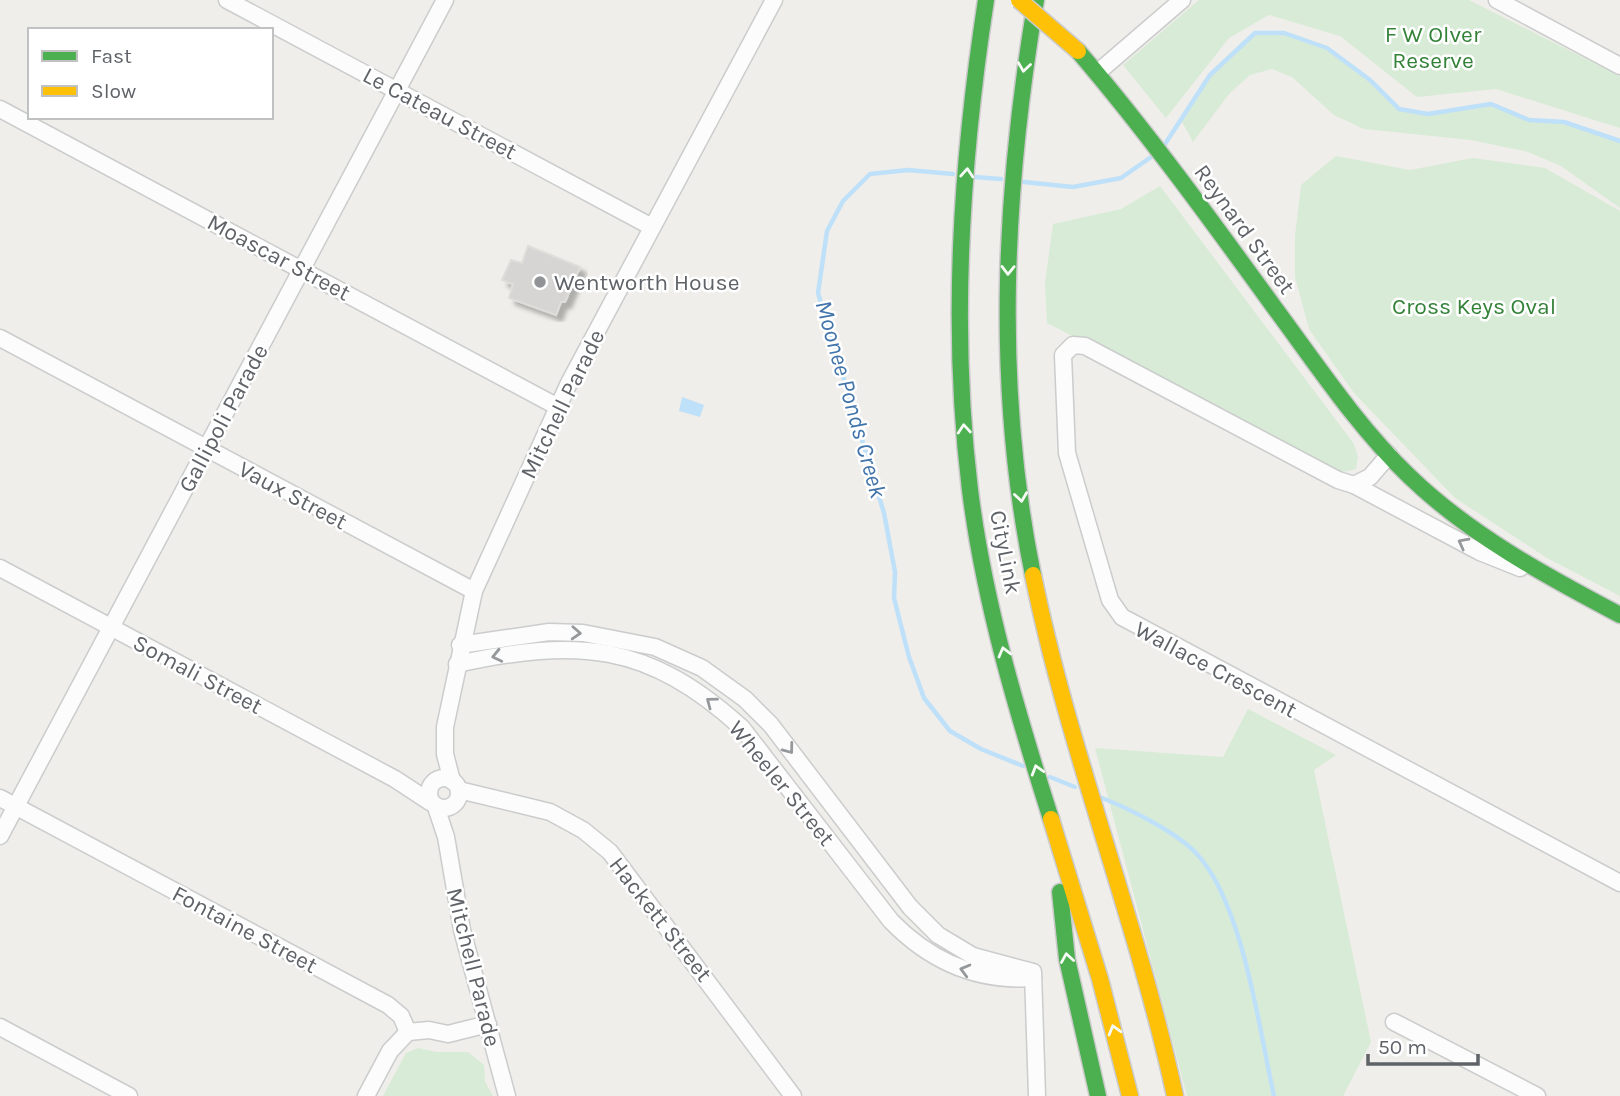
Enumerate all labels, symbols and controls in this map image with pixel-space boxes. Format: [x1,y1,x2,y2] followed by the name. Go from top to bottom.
[1385,21,1482,74] park label: F W Olver Reserve
[28,28,273,119] legend
[91,44,132,68] text: Fast
[1016,61,1031,73] one-way arrow
[358,62,522,166] street label: Le Cateau Street
[91,79,136,103] text: Slow
[1189,159,1301,300] street label: Reynard Street
[959,167,974,178] one-way arrow
[203,208,355,307] street label: Moascar Street
[1000,265,1015,276] one-way arrow
[554,269,739,296] place label: Wentworth House
[532,274,548,290] marker: Wentworth House
[1392,293,1556,320] park label: Cross Keys Oval
[809,297,893,502] water label: Moonee Ponds Creek
[515,325,610,483] street label: Mitchell Parade
[173,340,274,497] street label: Gallipoli Parade
[957,423,972,434] one-way arrow
[234,456,352,535] street label: Vaux Street
[1013,491,1028,503] one-way arrow
[984,508,1027,596] street label: CityLink
[1458,538,1470,551] one-way arrow
[1130,615,1302,724] street label: Wallace Crescent
[571,626,582,641] one-way arrow
[128,629,267,720] street label: Somali Street
[998,646,1012,658] one-way arrow
[491,647,503,662] one-way arrow
[707,698,719,710] one-way arrow
[723,715,841,852] street label: Wheeler Street
[781,741,794,754] one-way arrow
[1031,764,1046,776] one-way arrow
[604,852,718,987] street label: Hackett Street
[168,880,322,979] street label: Fontaine Street
[441,885,506,1049] street label: Mitchell Parade
[1060,952,1075,964] one-way arrow
[959,964,971,978] one-way arrow
[1368,1023,1478,1066] scale bar
[1107,1024,1122,1036] one-way arrow
[1378,1035,1427,1059] text: 50 m

